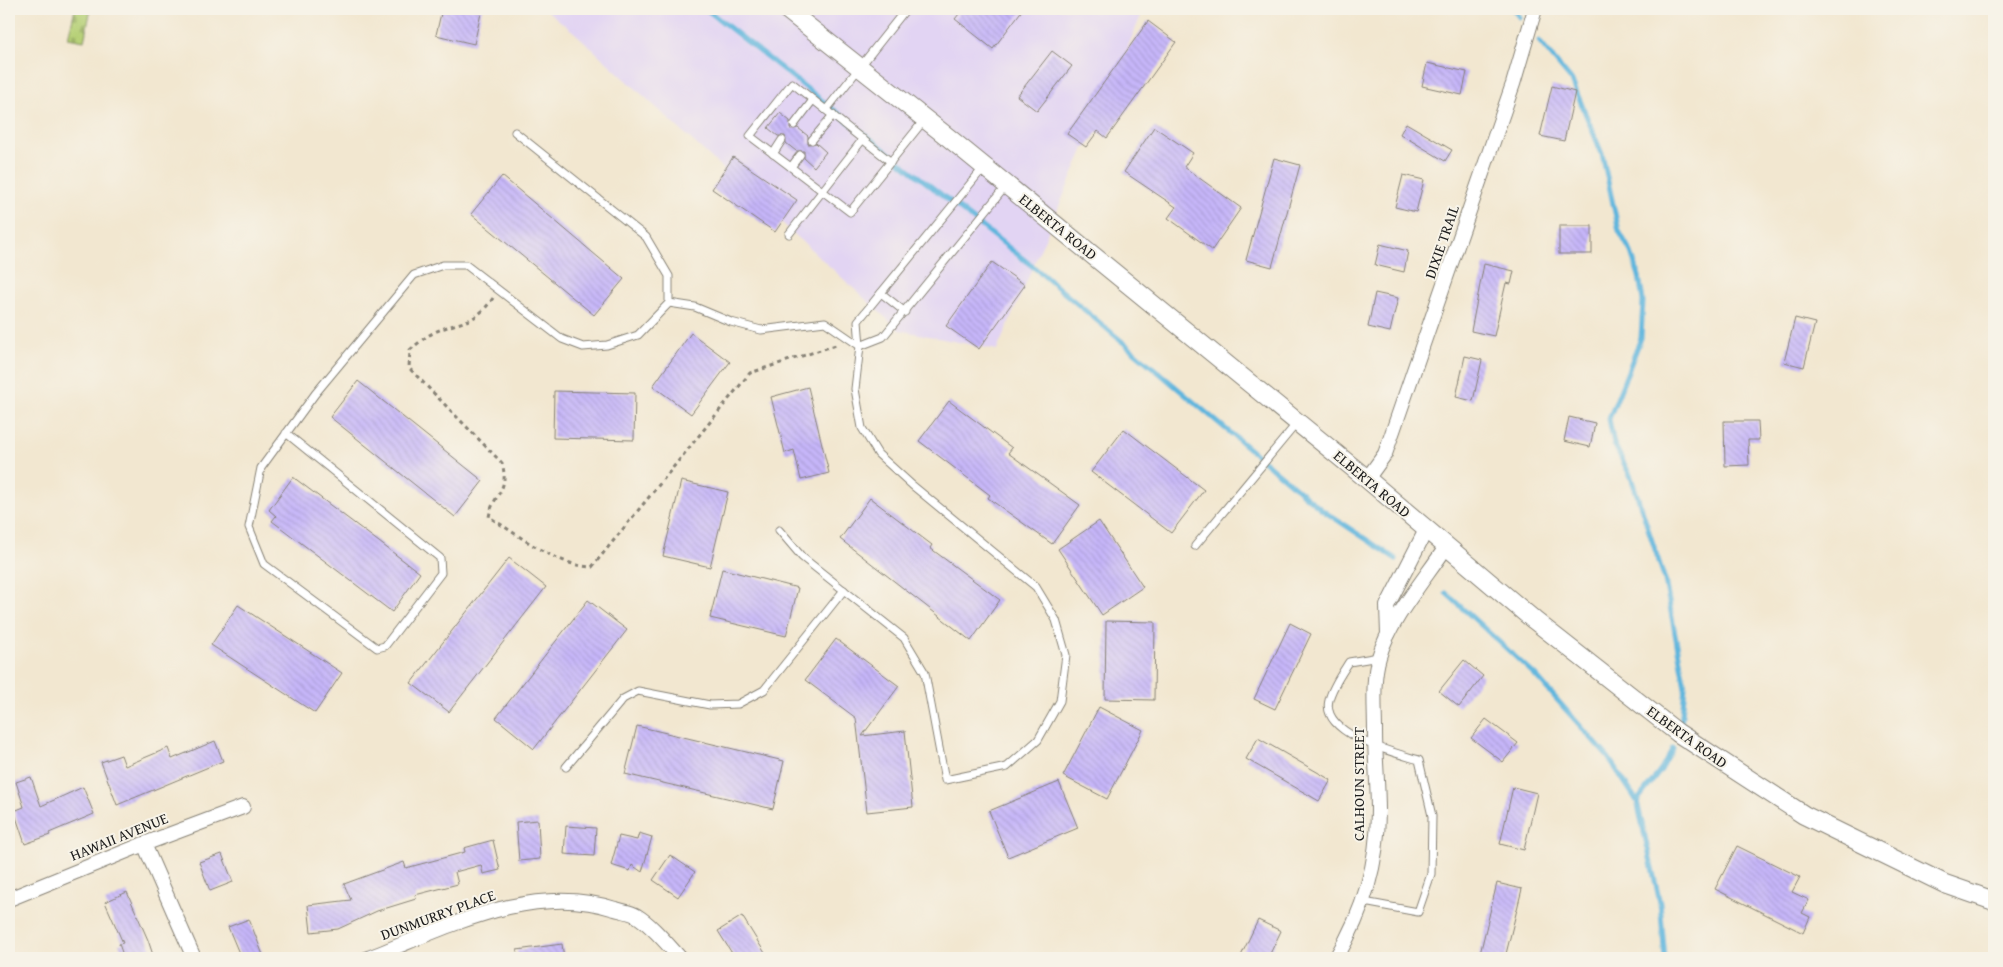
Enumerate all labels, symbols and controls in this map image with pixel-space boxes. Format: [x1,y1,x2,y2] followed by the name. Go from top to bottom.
[1015,189,1102,265] street label: ELBERTA ROAD
[1419,202,1464,281] street label: DIXIE TRAIL
[1329,445,1415,522] street label: ELBERTA ROAD
[1643,700,1732,773] street label: ELBERTA ROAD
[1348,726,1369,841] street label: CALHOUN STREET
[67,807,171,866] street label: HAWAII AVENUE
[378,884,498,945] street label: DUNMURRY PLACE

